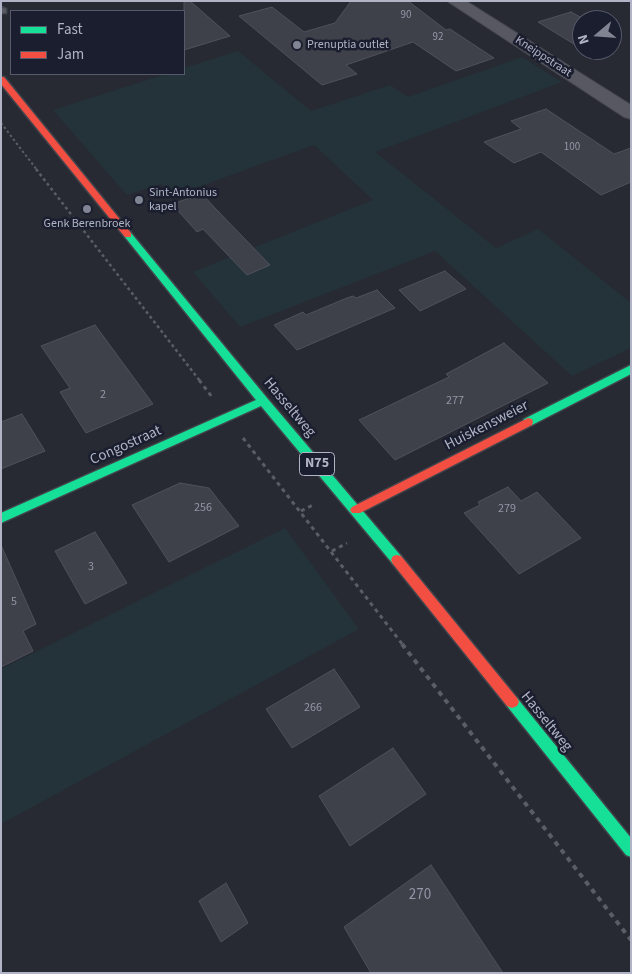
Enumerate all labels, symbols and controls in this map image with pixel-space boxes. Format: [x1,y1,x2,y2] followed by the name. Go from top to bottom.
[401,9,411,23] house number: 90
[10,10,185,75] legend
[572,10,622,60] north arrow
[57,19,83,40] text: Fast
[433,31,443,45] house number: 92
[573,32,595,47] text: N
[512,33,574,81] street label: Kneippstraat
[307,38,389,52] place label: Prenuptia outlet
[291,39,303,51] marker: Prenuptia outlet
[57,44,84,65] text: Jam
[564,141,580,155] house number: 100
[149,186,217,214] place label: Sint-Antonius kapel
[133,194,145,206] marker: Sint-Antonius kapel
[81,203,93,215] marker: Genk Berenbroek
[44,217,130,231] place label: Genk Berenbroek
[259,375,319,441] street label: Hasseltweg
[100,388,106,402] house number: 2
[446,394,464,408] house number: 277
[442,397,532,455] street label: Huiskensweier
[88,422,164,470] street label: Congostraat
[300,452,334,476] road number: N75
[194,501,212,515] house number: 256
[498,502,516,516] house number: 279
[88,560,94,574] house number: 3
[11,595,17,609] house number: 5
[516,688,576,756] street label: Hasseltweg
[304,701,322,715] house number: 266
[409,887,431,905] house number: 270

